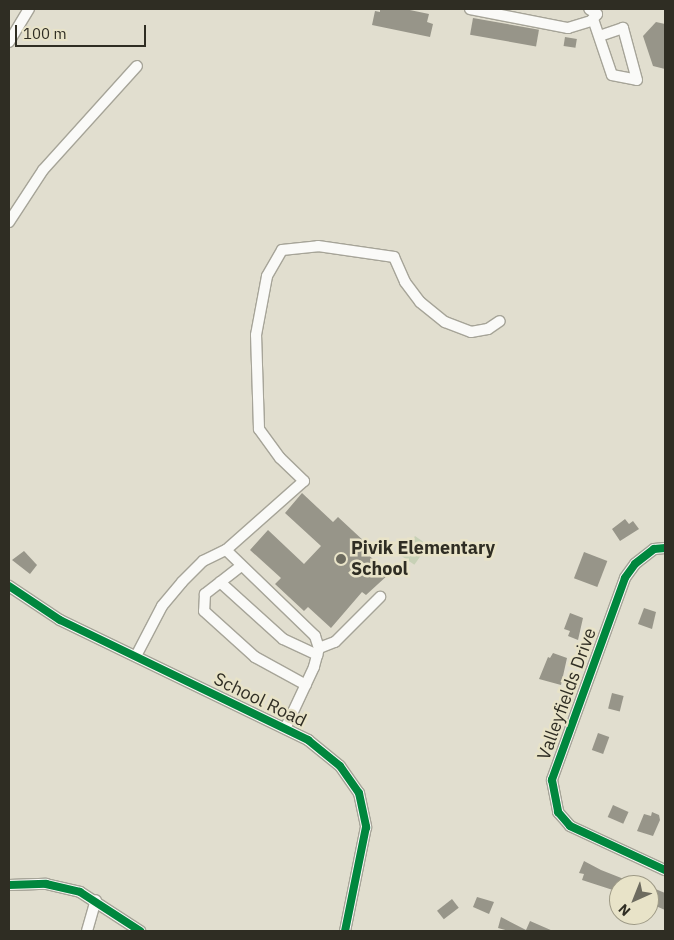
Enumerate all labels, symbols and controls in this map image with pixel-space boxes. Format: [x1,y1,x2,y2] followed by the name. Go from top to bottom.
[18,15,149,47] scale bar
[23,24,67,43] text: 100 m
[351,538,495,580] place label: Pivik Elementary School
[335,553,347,565] marker: Pivik Elementary School
[533,625,601,763] street label: Valleyfields Drive
[210,668,310,732] street label: School Road
[609,875,659,925] north arrow
[614,900,634,920] text: N

